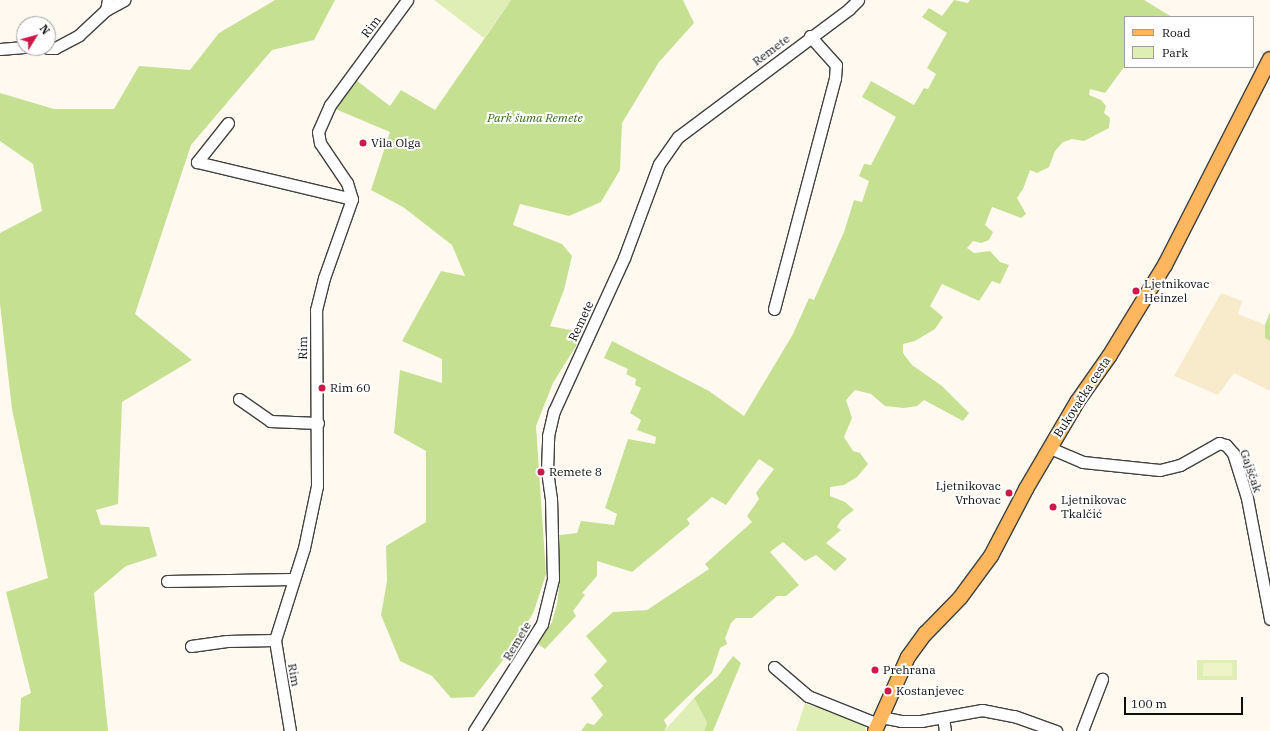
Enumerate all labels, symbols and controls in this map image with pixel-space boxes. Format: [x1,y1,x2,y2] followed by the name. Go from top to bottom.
[358,13,384,41] street label: Rim
[16,16,56,56] north arrow
[1124,16,1254,68] legend
[37,22,53,37] text: N
[1162,25,1191,40] text: Road
[750,31,792,69] street label: Remete
[1162,45,1188,60] text: Park
[487,111,583,125] park label: Park šuma Remete
[371,136,421,150] place label: Vila Olga
[358,138,368,148] marker: Vila Olga
[1144,277,1209,305] place label: Ljetnikovac Heinzel
[1131,286,1141,296] marker: Ljetnikovac Heinzel
[565,299,597,343] street label: Remete
[296,336,310,360] street label: Rim
[1051,354,1113,440] street label: Bukovačka cesta
[330,381,370,395] place label: Rim 60
[317,383,327,393] marker: Rim 60
[1237,448,1265,494] street label: Gajščak
[549,465,602,479] place label: Remete 8
[536,467,546,477] marker: Remete 8
[936,479,1001,507] place label: Ljetnikovac Vrhovac
[1004,488,1014,498] marker: Ljetnikovac Vrhovac
[1061,493,1126,521] place label: Ljetnikovac Tkalčić
[1048,502,1058,512] marker: Ljetnikovac Tkalčić
[500,619,534,663] street label: Remete
[285,662,303,688] street label: Rim
[883,663,936,677] place label: Prehrana
[870,665,880,675] marker: Prehrana
[896,684,964,698] place label: Kostanjevec
[883,686,893,696] marker: Kostanjevec
[1126,689,1245,715] scale bar
[1131,696,1167,711] text: 100 m

